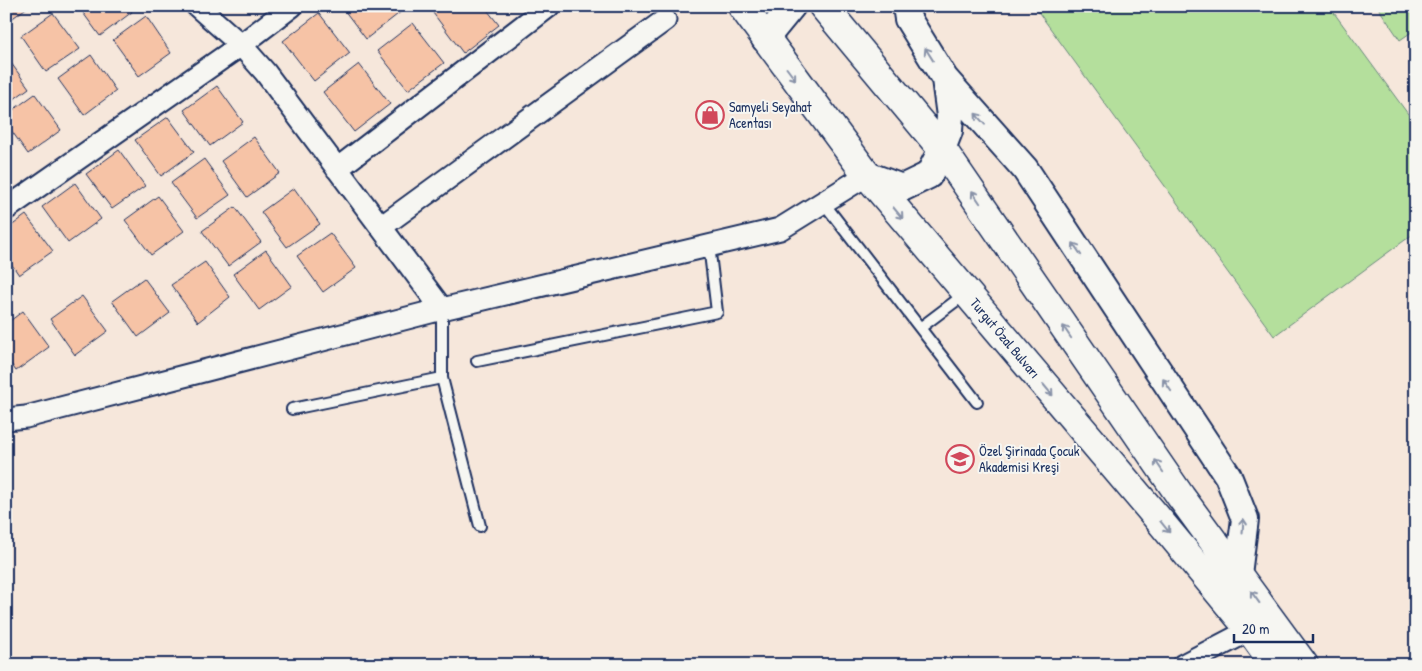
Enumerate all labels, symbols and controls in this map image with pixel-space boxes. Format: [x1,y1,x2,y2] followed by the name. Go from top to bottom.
[924,47,934,61] one-way arrow
[786,67,796,81] one-way arrow
[729,97,812,132] place label: Samyeli Seyahat Acentası
[695,100,725,130] shop icon: Samyeli Seyahat Acentası
[975,113,986,126] one-way arrow
[971,191,981,205] one-way arrow
[893,206,904,219] one-way arrow
[1072,242,1083,256] one-way arrow
[965,293,1045,383] street label: Turgut Özal Bulvarı
[1062,325,1072,339] one-way arrow
[1162,378,1172,392] one-way arrow
[1043,383,1054,396] one-way arrow
[979,441,1080,476] place label: Özel Şirinada Çocuk Akademisi Kreşi
[945,444,975,474] school or university icon: Özel Şirinada Çocuk Akademisi Kreşi
[1154,459,1164,473] one-way arrow
[1239,518,1248,534] one-way arrow
[1159,521,1170,534] one-way arrow
[1249,591,1260,604] one-way arrow
[1234,611,1313,643] scale bar
[1242,618,1269,639] text: 20 m

